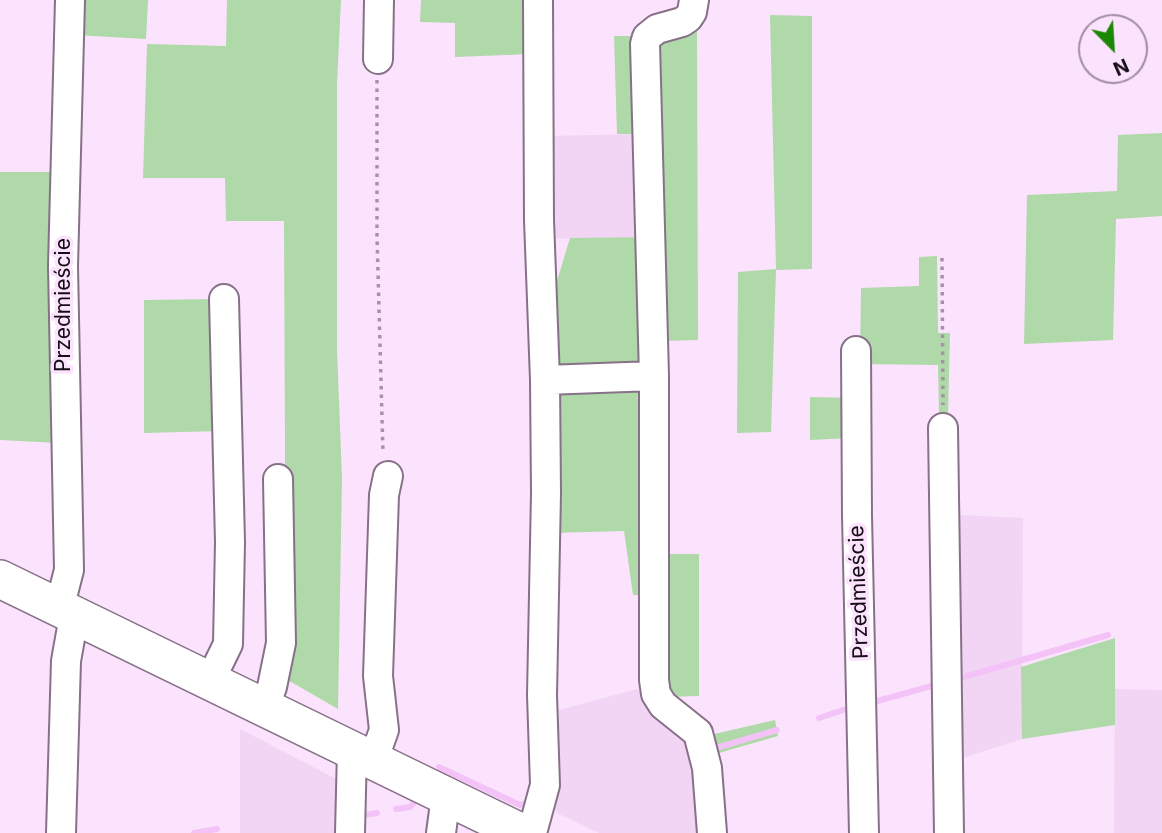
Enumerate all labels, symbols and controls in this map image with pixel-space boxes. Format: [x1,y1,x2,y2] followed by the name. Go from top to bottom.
[1078,14,1148,84] north arrow
[1110,53,1132,80] text: N
[51,238,77,372] street label: Przedmieście
[844,525,874,659] street label: Przedmieście

